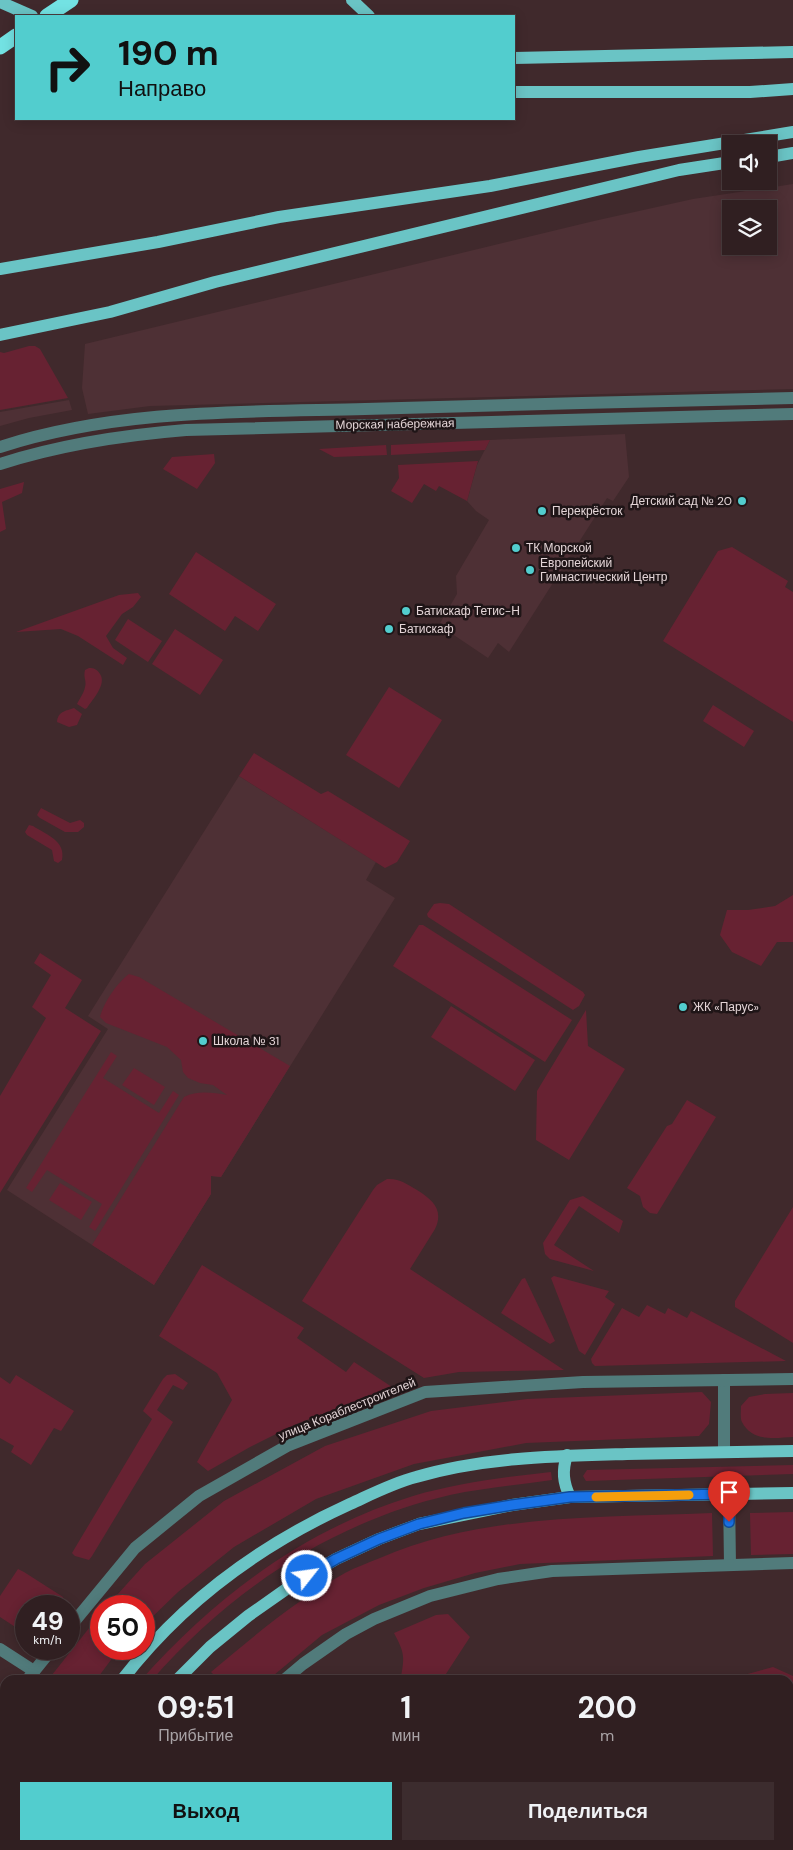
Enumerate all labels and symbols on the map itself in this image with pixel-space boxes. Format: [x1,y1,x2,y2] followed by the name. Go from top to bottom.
[335,415,455,433] street label: Морская набережная
[630,493,732,509] place label: Детский сад № 20
[736,495,748,507] marker: Детский сад № 20
[552,503,623,519] place label: Перекрёсток
[536,505,548,517] marker: Перекрёсток
[526,540,592,556] place label: ТК Морской
[510,542,522,554] marker: ТК Морской
[540,555,668,585] place label: Европейский Гимнастический Центр
[524,564,536,576] marker: Европейский Гимнастический Центр
[416,603,520,619] place label: Батискаф Тетис-Н
[400,605,412,617] marker: Батискаф Тетис-Н
[399,621,454,637] place label: Батискаф
[383,623,395,635] marker: Батискаф
[693,999,759,1015] place label: ЖК «Парус»
[677,1001,689,1013] marker: ЖК «Парус»
[213,1033,279,1049] place label: Школа № 31
[197,1035,209,1047] marker: Школа № 31
[276,1374,418,1444] street label: улица Кораблестроителей
[708,1471,750,1522] pin
[280,1549,332,1601] position arrow
[90,1595,155,1660] speed limit sign: 50

